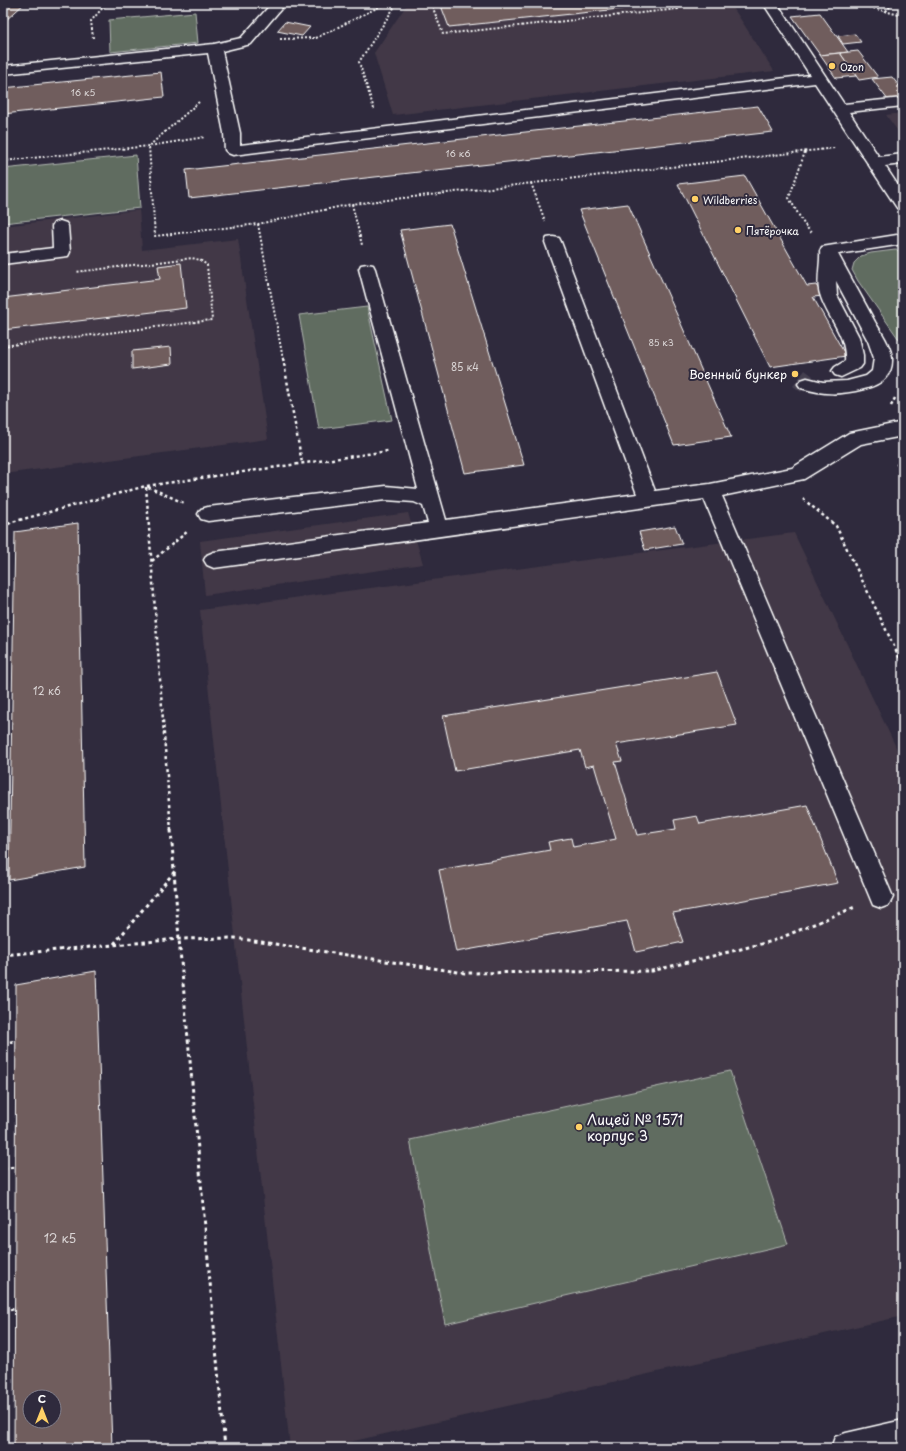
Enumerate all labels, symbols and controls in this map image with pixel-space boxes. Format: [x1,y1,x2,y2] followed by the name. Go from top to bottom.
[840,59,864,74] place label: Ozon
[827,61,837,71] marker: Ozon
[71,85,95,99] house number: 16 к5
[446,146,470,160] house number: 16 к6
[703,192,758,207] place label: Wildberries
[690,194,700,204] marker: Wildberries
[746,223,800,238] place label: Пятёрочка
[733,225,743,235] marker: Пятёрочка
[648,335,674,349] house number: 85 к3
[451,359,479,374] house number: 85 к4
[689,365,787,383] place label: Военный бункер
[790,369,800,379] marker: Военный бункер
[33,683,61,698] house number: 12 к6
[587,1109,683,1146] place label: Лицей № 1571 корпус 3
[574,1122,584,1132] marker: Лицей № 1571 корпус 3
[44,1229,76,1247] house number: 12 к5
[22,1389,62,1429] north arrow
[38,1390,46,1407] text: С

